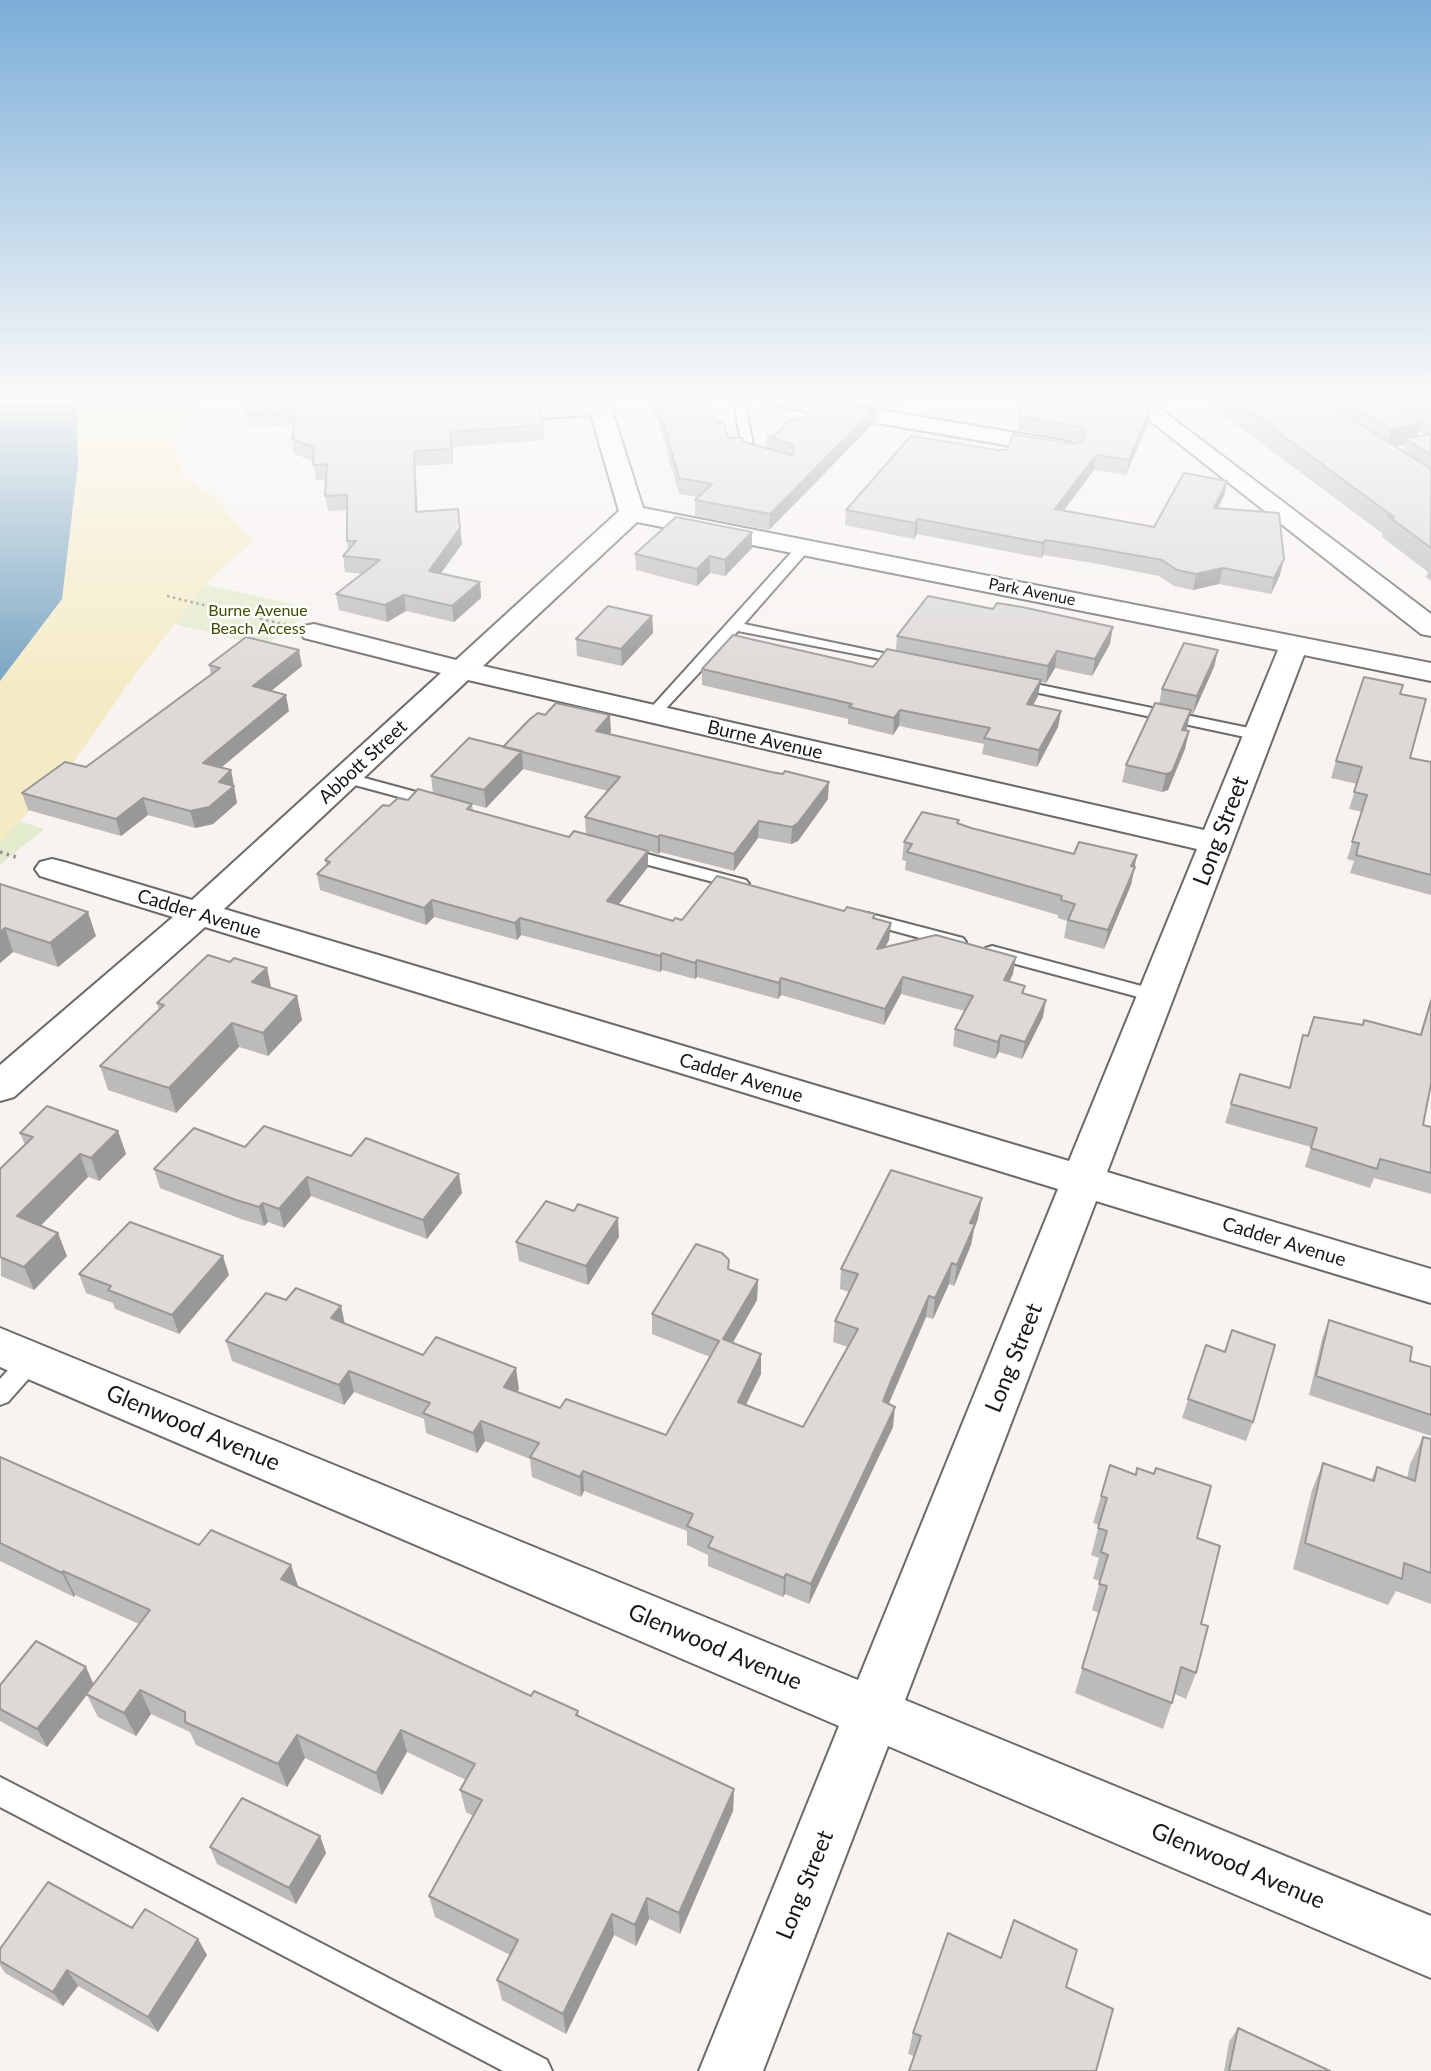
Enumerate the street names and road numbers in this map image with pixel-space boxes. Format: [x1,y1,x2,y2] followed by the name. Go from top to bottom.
[987,574,1077,610] street label: Park Avenue
[314,715,412,809] street label: Abbott Street
[705,716,825,764] street label: Burne Avenue
[1187,772,1255,890] street label: Long Street
[134,884,264,944] street label: Cadder Avenue
[676,1048,806,1108] street label: Cadder Avenue
[1219,1212,1349,1272] street label: Cadder Avenue
[980,1299,1048,1417] street label: Long Street
[102,1379,284,1477] street label: Glenwood Avenue
[624,1598,806,1696] street label: Glenwood Avenue
[1147,1817,1329,1915] street label: Glenwood Avenue
[771,1826,839,1944] street label: Long Street

